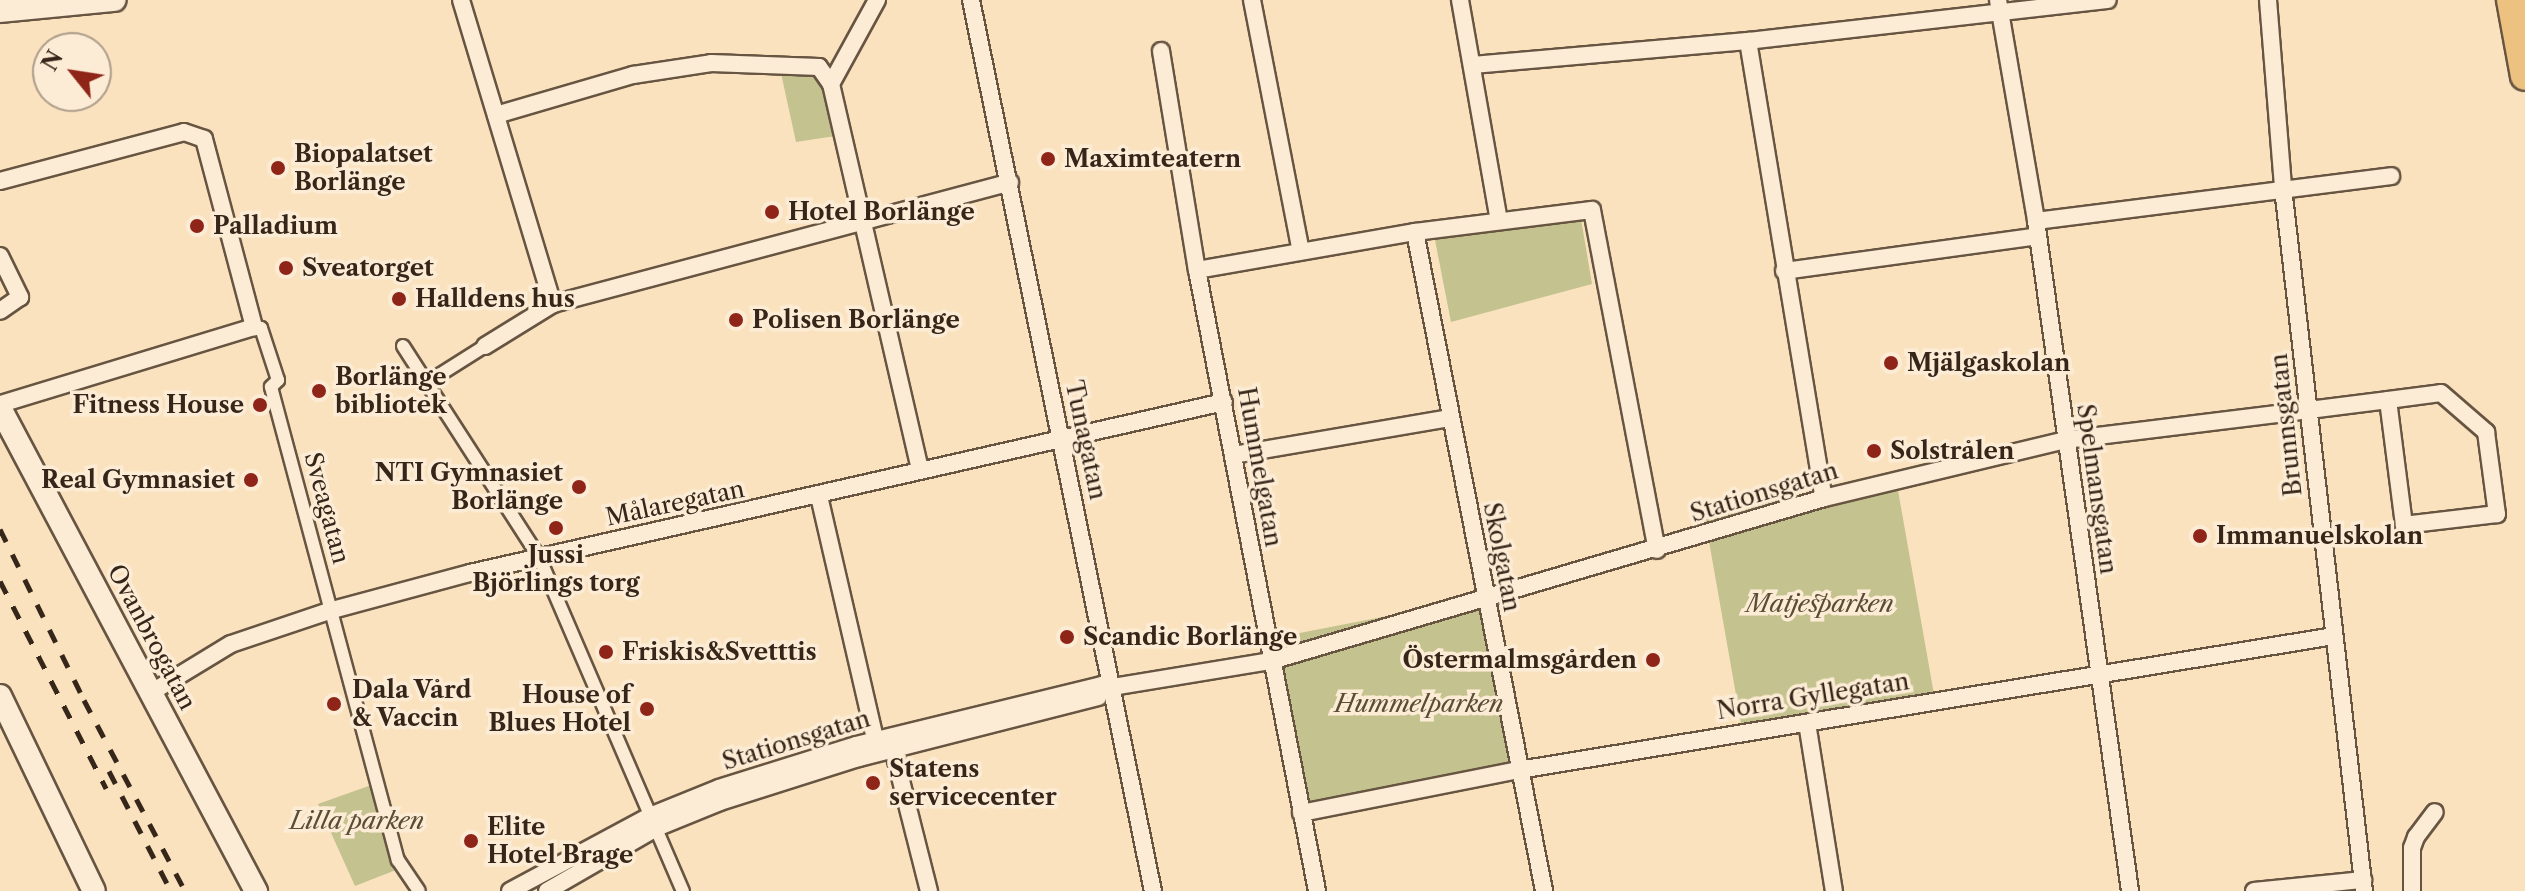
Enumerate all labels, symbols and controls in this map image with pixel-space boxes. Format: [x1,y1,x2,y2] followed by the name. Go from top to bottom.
[32,32,112,112] north arrow
[36,46,69,76] text: N
[294,140,433,196] place label: Biopalatset Borlänge
[1064,145,1241,173] place label: Maximteatern
[1039,150,1057,168] marker: Maximteatern
[269,159,287,177] marker: Biopalatset Borlänge
[788,198,975,226] place label: Hotel Borlänge
[763,203,781,221] marker: Hotel Borlänge
[213,212,338,240] place label: Palladium
[188,217,206,235] marker: Palladium
[302,254,434,282] place label: Sveatorget
[277,259,295,277] marker: Sveatorget
[415,285,575,313] place label: Halldens hus
[390,290,408,308] marker: Halldens hus
[752,306,960,334] place label: Polisen Borlänge
[727,311,745,329] marker: Polisen Borlänge
[1907,349,2070,377] place label: Mjälgaskolan
[2264,352,2308,498] street label: Brunnsgatan
[1882,354,1900,372] marker: Mjälgaskolan
[335,363,447,419] place label: Borlänge bibliotek
[1059,378,1113,502] street label: Tunagatan
[310,382,328,400] marker: Borlänge bibliotek
[1232,385,1288,549] street label: Hummelgatan
[72,391,244,419] place label: Fitness House
[251,396,269,414] marker: Fitness House
[2071,402,2123,576] street label: Spelmansgatan
[1890,437,2014,465] place label: Solstrålen
[1865,442,1883,460] marker: Solstrålen
[298,449,356,567] street label: Sveagatan
[1687,456,1841,528] street label: Stationsgatan
[375,459,563,515] place label: NTI Gymnasiet Borlänge
[41,466,235,494] place label: Real Gymnasiet
[242,471,260,489] marker: Real Gymnasiet
[603,474,747,532] street label: Målaregatan
[570,478,588,496] marker: NTI Gymnasiet Borlänge
[1477,500,1527,614] street label: Skolgatan
[547,519,565,537] marker: Jussi Björlings torg
[2216,522,2423,550] place label: Immanuelskolan
[2191,527,2209,545] marker: Immanuelskolan
[472,541,640,597] place label: Jussi Björlings torg
[102,559,202,715] street label: Ovanbrogatan
[1746,590,1894,618] park label: Matjesparken
[1083,623,1297,651] place label: Scandic Borlänge
[1058,628,1076,646] marker: Scandic Borlänge
[622,638,817,666] place label: Friskis&Svetttis
[597,643,615,661] marker: Friskis&Svetttis
[1402,646,1637,674] place label: Östermalmsgården
[1644,651,1662,669] marker: Östermalmsgården
[1715,667,1911,725] street label: Norra Gyllegatan
[352,676,473,732] place label: Dala Vård & Vaccin
[488,681,631,737] place label: House of Blues Hotel
[1335,690,1503,718] park label: Hummelparken
[323,693,345,715] marker: Dala Vård & Vaccin
[638,700,656,718] marker: House of Blues Hotel
[719,704,873,776] street label: Stationsgatan
[889,755,1057,811] place label: Statens servicecenter
[864,774,882,792] marker: Statens servicecenter
[290,807,424,835] park label: Lilla parken
[487,813,633,869] place label: Elite Hotel Brage
[462,832,480,850] marker: Elite Hotel Brage

